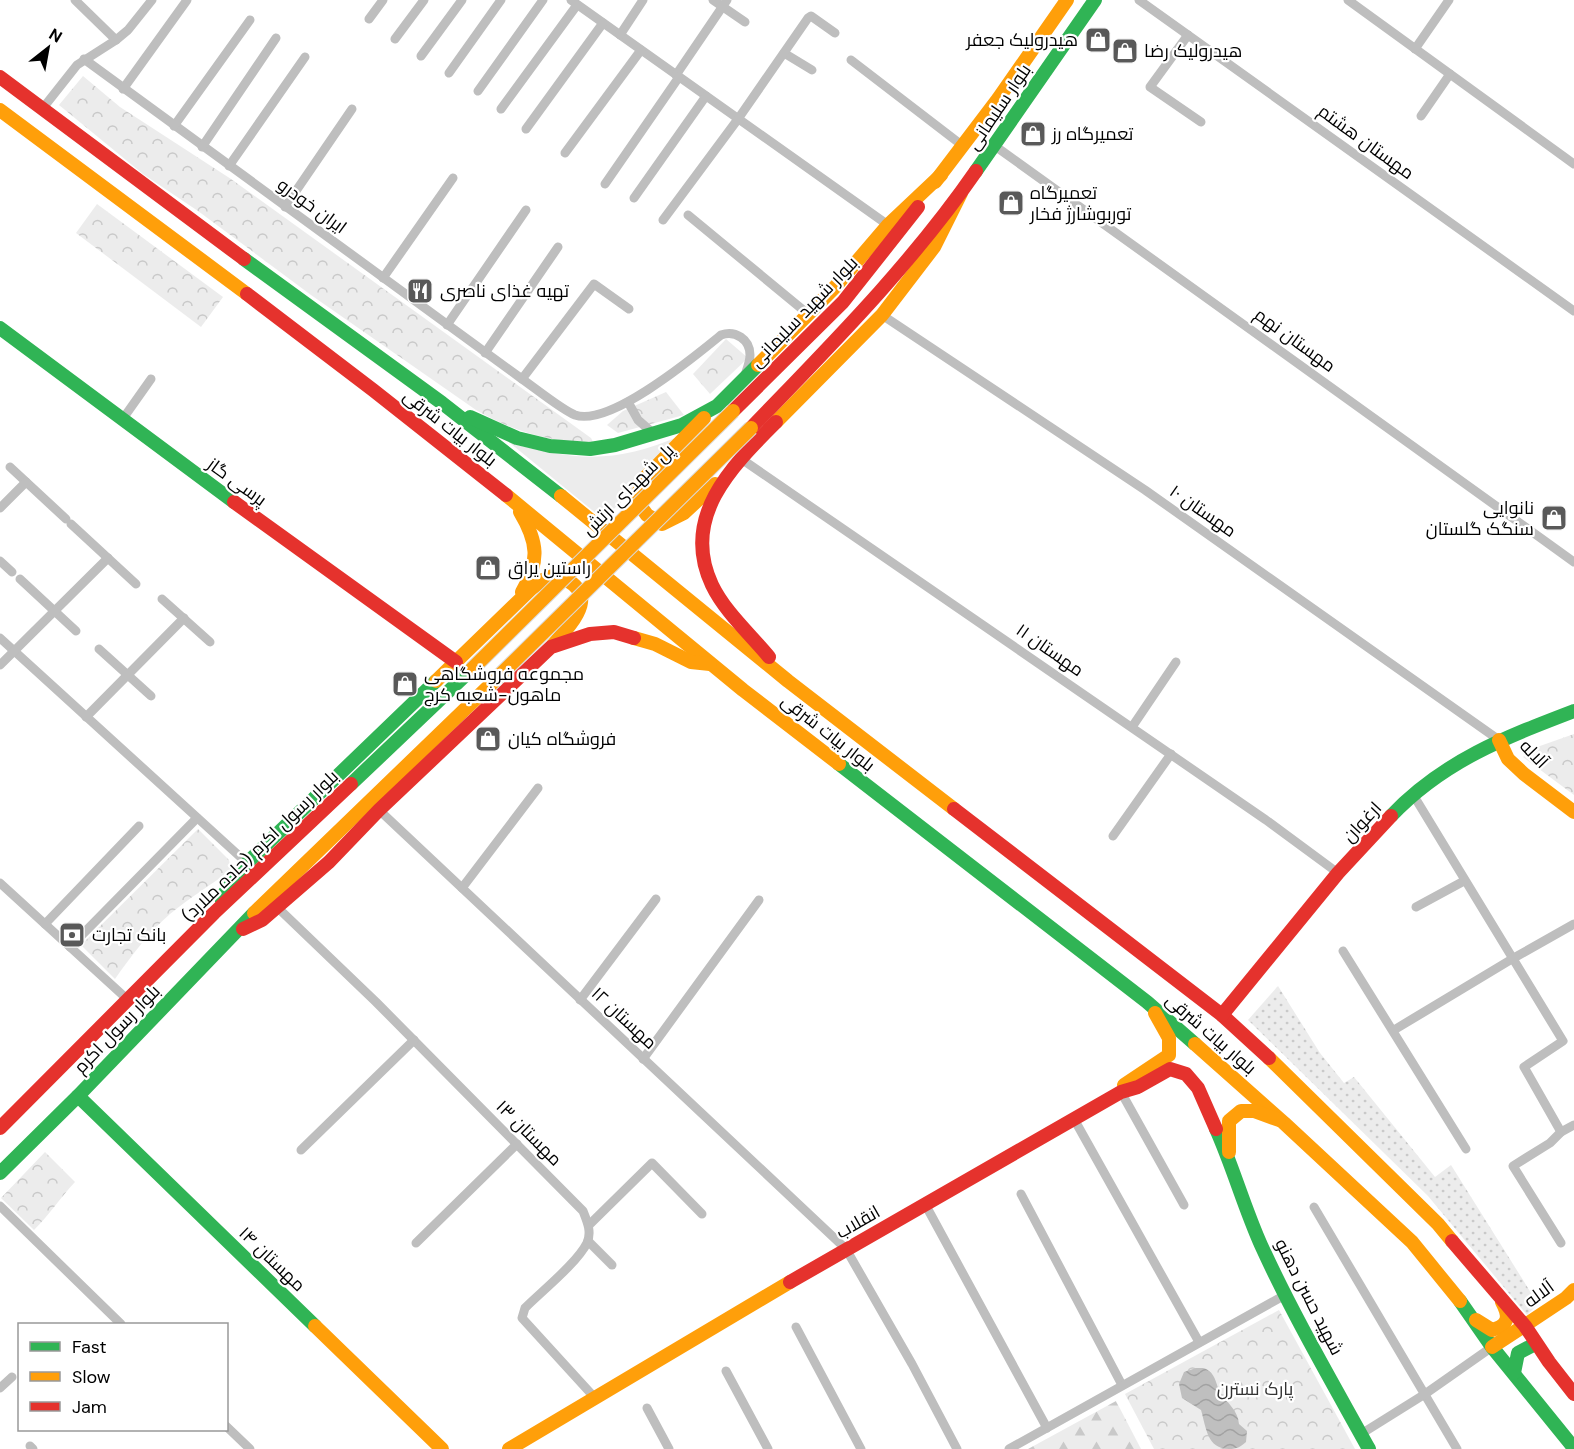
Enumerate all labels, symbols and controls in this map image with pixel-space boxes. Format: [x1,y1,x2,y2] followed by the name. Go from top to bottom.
[18,18,78,78] north arrow
[45,24,66,48] text: N
[1083,25,1113,55] shop icon: هیدرولیک جعفر
[965,28,1078,52] place label: هیدرولیک جعفر
[1110,36,1140,66] shop icon: هیدرولیک رضا
[1144,39,1242,63] place label: هیدرولیک رضا
[961,59,1037,155] street label: بلوار سلیمانی
[1313,99,1419,185] street label: مهستان هشتم
[1018,119,1048,149] shop icon: تعمیرگاه رز
[1051,122,1134,146] place label: تعمیرگاه رز
[272,173,352,239] street label: ایران خودرو
[1029,181,1132,226] place label: تعمیرگاه توربوشارژ فخار
[996,188,1026,218] shop icon: تعمیرگاه توربوشارژ فخار
[745,251,863,373] street label: بلوار شهید سلیمانی
[405,276,435,306] restaurant icon: تهیه غذای ناصری
[440,279,569,303] place label: تهیه غذای ناصری
[1250,302,1340,378] street label: مهستان نهم
[398,384,502,472] street label: بلوار بیات شرقی
[577,439,679,541] street label: پل شهدای ارتش
[202,452,272,512] street label: پرسی گاز
[1165,479,1241,543] street label: مهستان ۱۰
[1426,496,1534,541] place label: نانوایی سنگک گلستان
[1539,503,1569,533] shop icon: نانوایی سنگک گلستان
[473,553,503,583] shop icon: راستین یراق
[508,556,591,580] place label: راستین یراق
[1011,618,1089,682] street label: مهستان ۱۱
[424,662,584,707] place label: مجموعه فروشگاهی ماهون-شعبه کرج
[390,669,420,699] shop icon: مجموعه فروشگاهی ماهون-شعبه کرج
[776,689,880,777] street label: بلوار بیات شرقی
[473,724,503,754] shop icon: فروشگاه کیان
[508,727,616,751] place label: فروشگاه کیان
[1514,734,1554,774] street label: آلاله
[176,765,344,927] street label: بلوار رسول اکرم (جاده ملارد)
[1337,796,1387,848] street label: ارغوان
[57,920,87,950] bank icon: بانک تجارت
[92,923,166,947] place label: بانک تجارت
[69,979,165,1079] street label: بلوار رسول اکرم
[586,981,662,1055] street label: مهستان ۱۲
[1161,988,1261,1080] street label: بلوار بیات شرقی
[491,1095,567,1171] street label: مهستان ۱۳
[831,1200,885,1244] street label: انقلاب
[234,1221,310,1297] street label: مهستان ۱۴
[1269,1235,1349,1359] street label: شهید حسن دهنو
[1519,1275,1559,1313] street label: آلاله
[18,1323,228,1431] legend
[72,1335,107,1359] text: Fast
[72,1365,111,1389] text: Slow
[1217,1377,1294,1401] park label: پارک نسترن
[72,1395,107,1419] text: Jam

